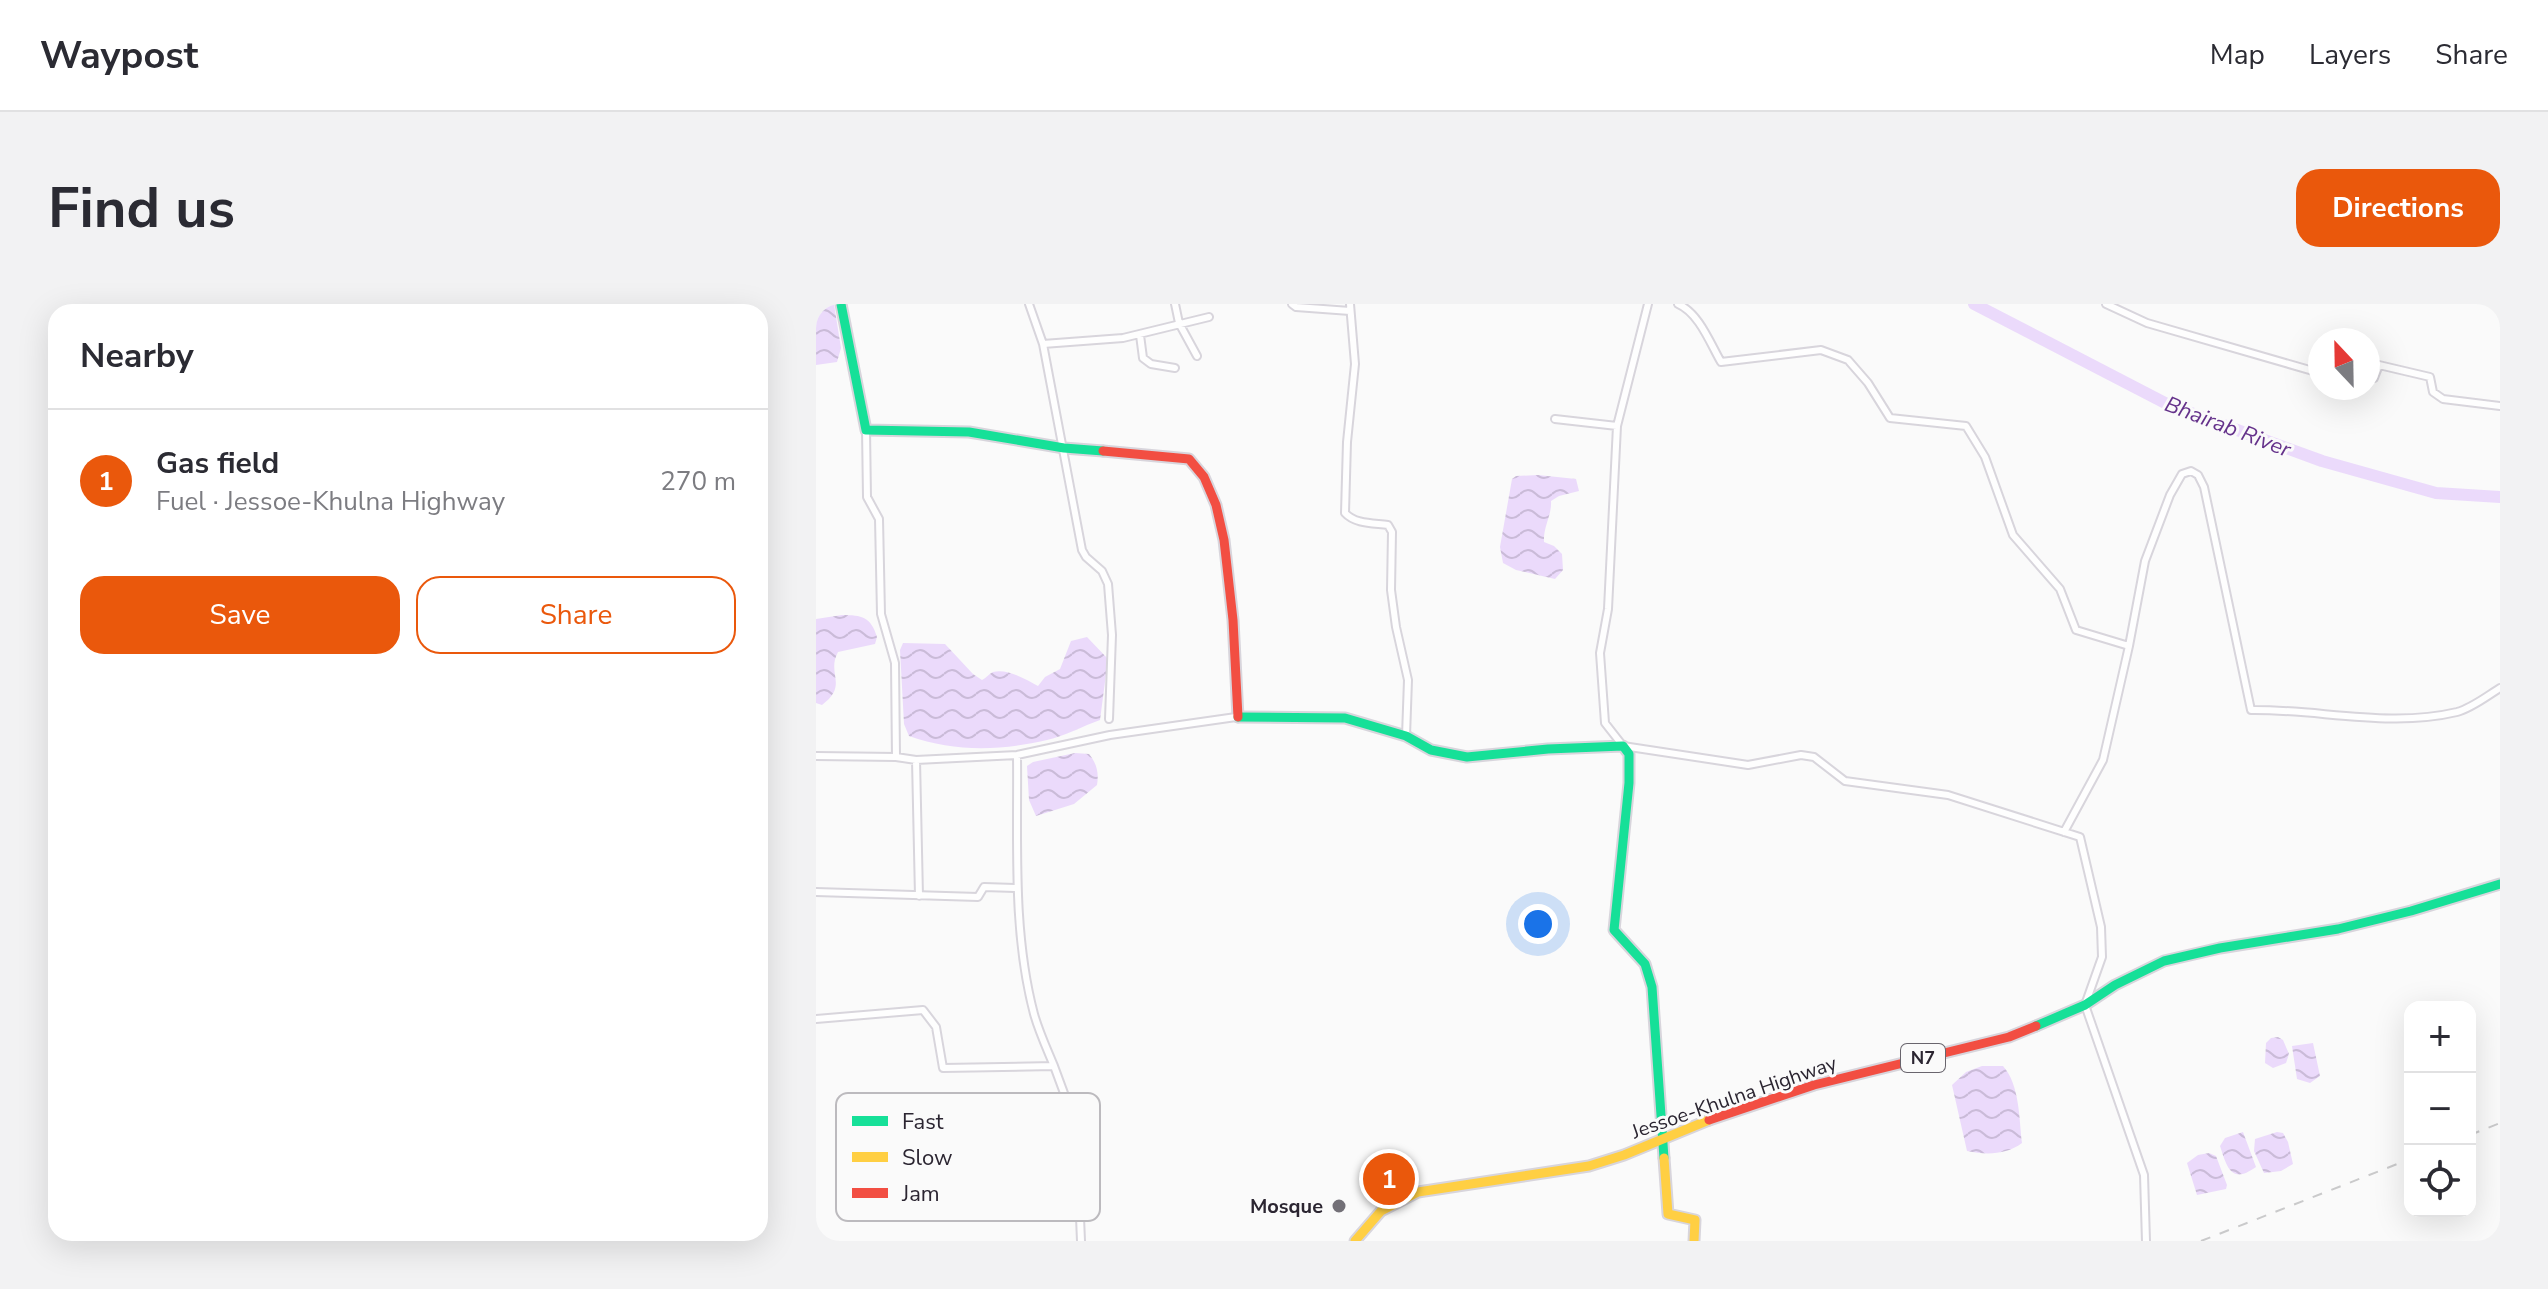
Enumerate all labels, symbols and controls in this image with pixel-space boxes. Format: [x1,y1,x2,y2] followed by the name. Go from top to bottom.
[40,30,198,81] text: Waypost
[2210,36,2265,74] text: Map
[2309,36,2391,74] text: Layers
[2435,36,2508,74] text: Share
[2296,169,2500,247] button: Directions
[48,170,235,247] text: Find us
[2308,328,2380,400] north arrow
[80,333,194,379] text: Nearby
[2160,389,2296,465] water label: Bhairab River
[156,443,279,484] text: Gas field
[98,464,114,499] text: 1
[660,464,736,499] text: 270 m
[156,484,505,519] text: Fuel · Jessoe-Khulna Highway
[80,576,400,654] button: Save
[416,576,736,654] button: Share
[1518,904,1558,944] your location
[2404,1001,2476,1217] map controls
[2404,1001,2476,1073] button: +
[1901,1044,1945,1072] road number: N7
[1627,1049,1841,1146] street label: Jessoe-Khulna Highway
[2404,1073,2476,1145] button: −
[836,1093,1100,1221] legend
[902,1107,944,1137] text: Fast
[902,1143,953,1173] text: Slow
[2404,1145,2476,1217] button: locate
[1363,1149,1415,1209] pin: 1
[901,1179,940,1209] text: Jam
[1250,1193,1323,1220] place label: Mosque
[1330,1197,1348,1215] marker: Mosque

